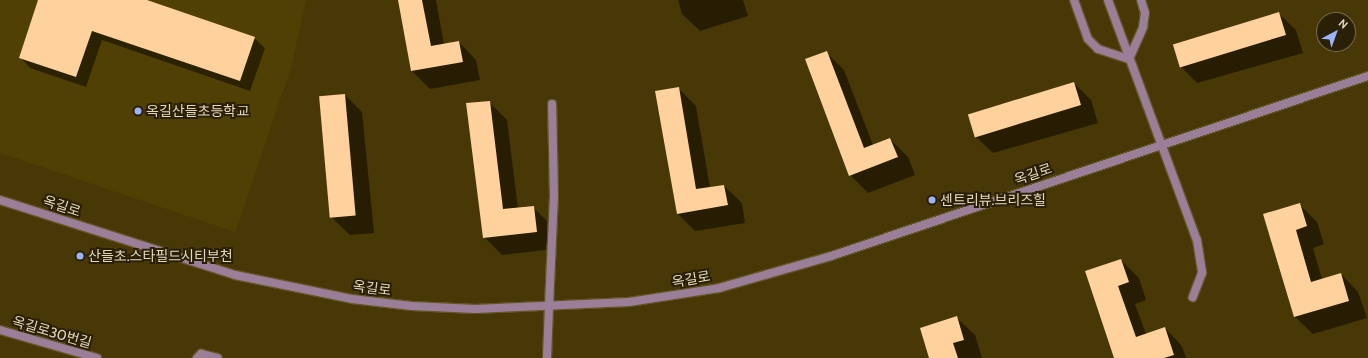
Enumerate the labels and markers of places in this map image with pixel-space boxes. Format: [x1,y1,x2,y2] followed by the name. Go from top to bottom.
[146,103,249,119] place label: 옥길산들초등학교
[133,106,143,116] marker: 옥길산들초등학교
[940,192,1046,208] place label: 센트리뷰.브리즈힐
[927,195,937,205] marker: 센트리뷰.브리즈힐
[88,248,233,264] place label: 산들초.스타필드시티부천
[75,251,85,261] marker: 산들초.스타필드시티부천

